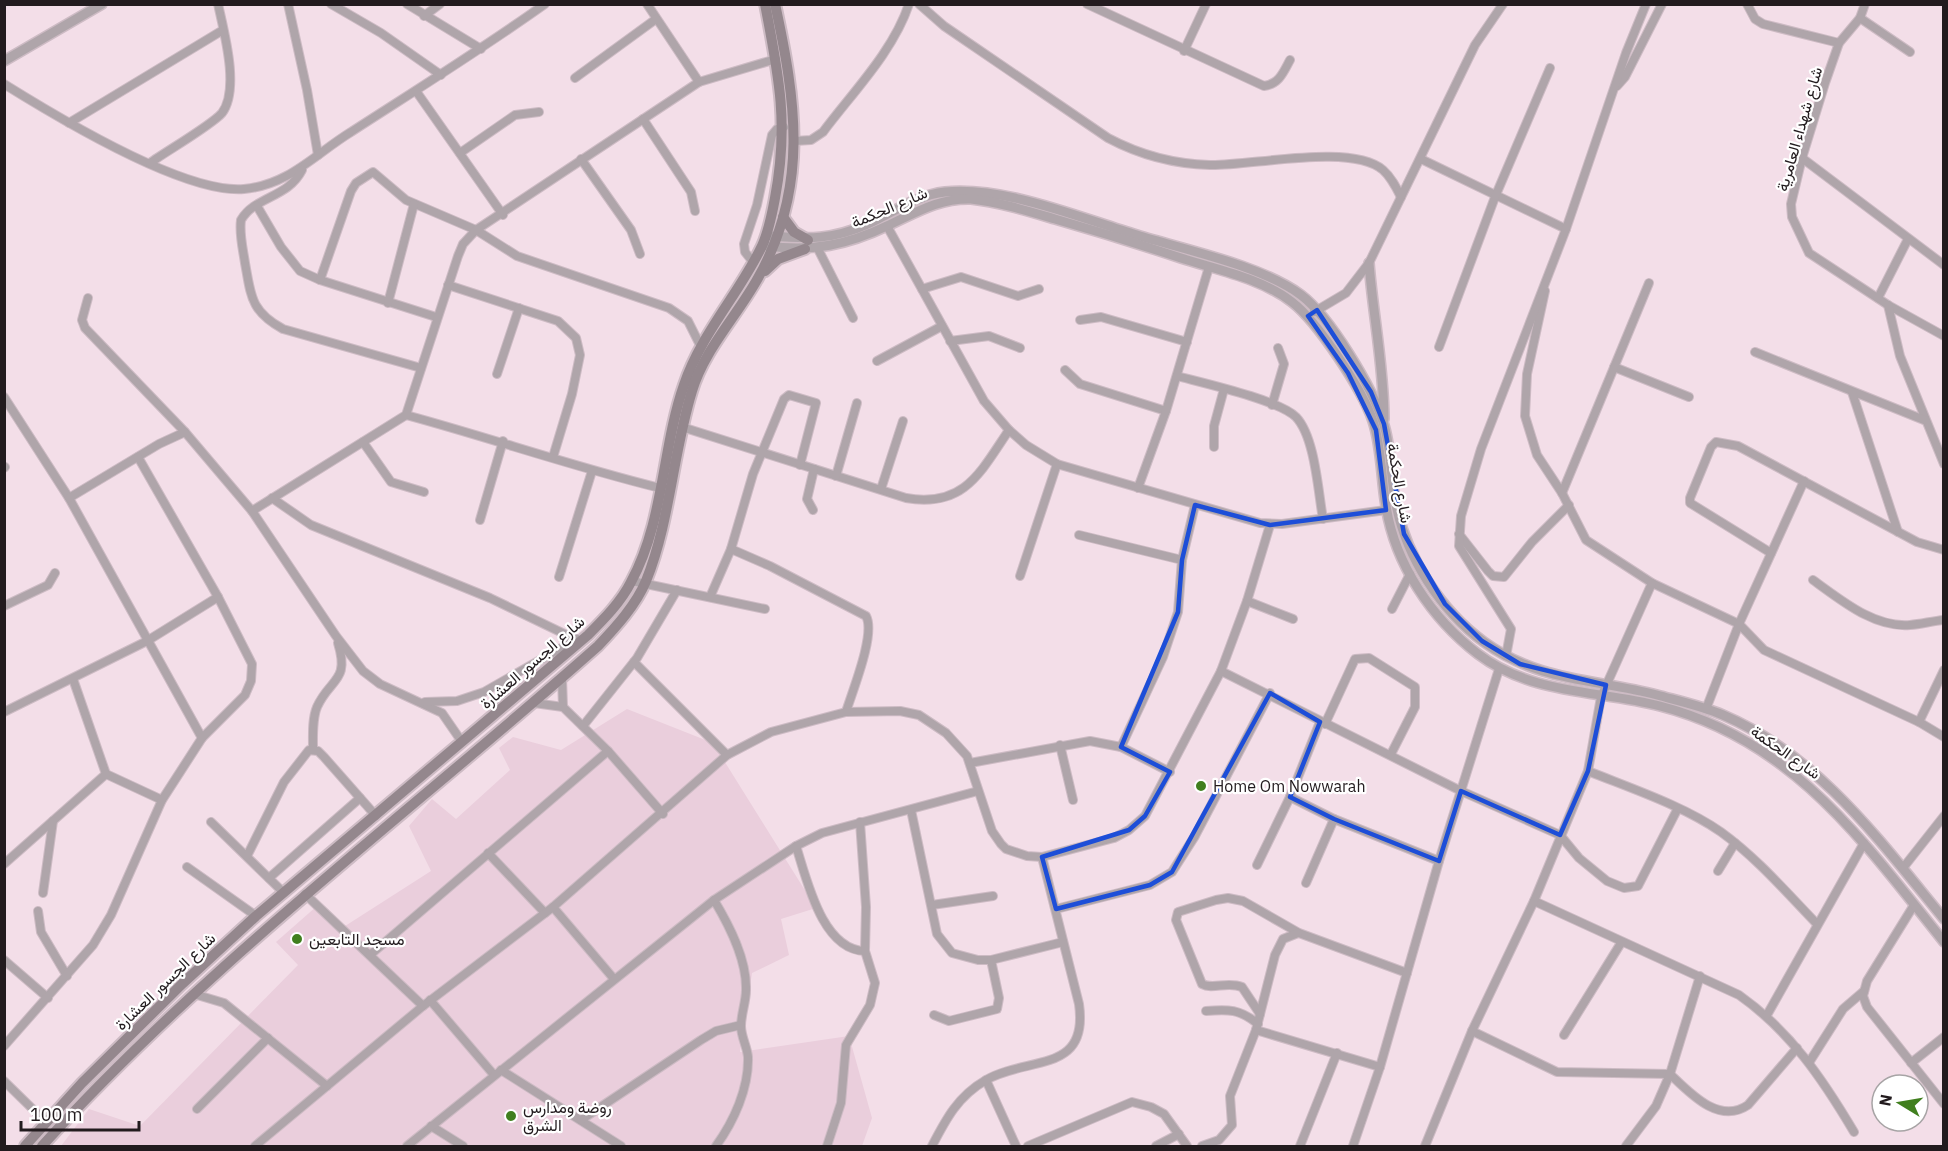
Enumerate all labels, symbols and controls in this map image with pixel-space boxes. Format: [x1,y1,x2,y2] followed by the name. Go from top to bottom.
[1772,64,1828,194] street label: شارع شهداء العامرية
[848,182,931,234] street label: شارع الحكمة
[1381,441,1417,525] street label: شارع الحكمة
[476,611,590,714] street label: شارع الجسور العشارة
[1746,721,1825,785] street label: شارع الحكمة
[1213,776,1365,796] place label: Home Om Nowwarah
[1194,779,1208,793] marker: Home Om Nowwarah
[111,928,221,1035] street label: شارع الجسور العشارة
[309,929,405,950] place label: مسجد التابعين
[290,932,304,946] marker: مسجد التابعين
[1870,1073,1930,1133] north arrow
[1874,1093,1896,1108] text: N
[21,1094,140,1132] scale bar
[523,1097,612,1136] place label: روضة ومدارس الشرق
[30,1103,82,1126] text: 100 m
[504,1109,518,1123] marker: روضة ومدارس الشرق

